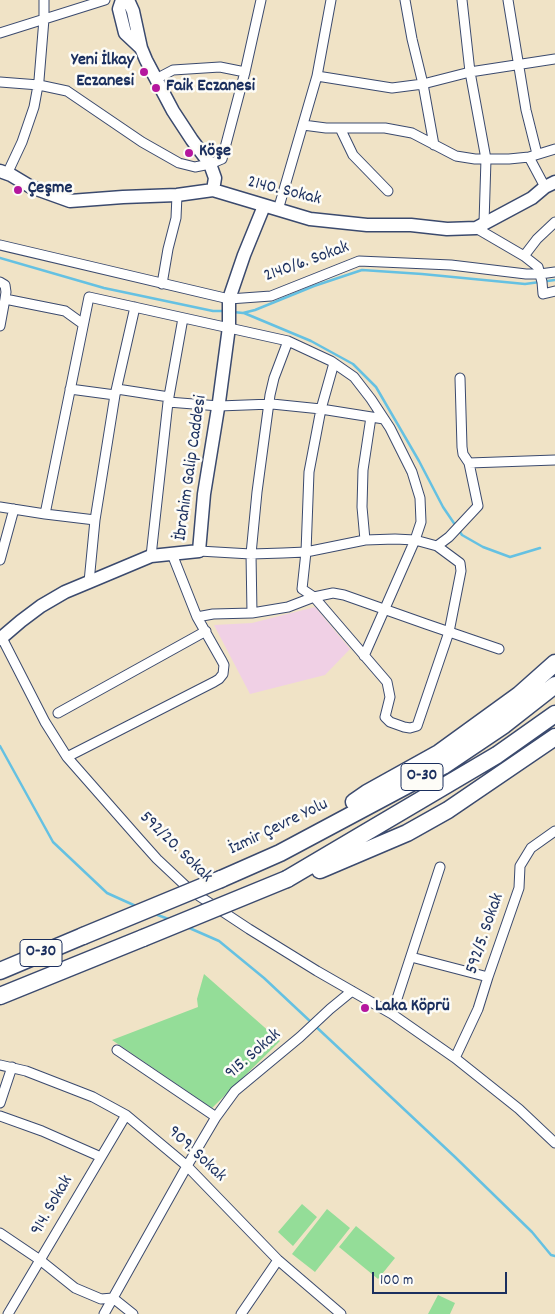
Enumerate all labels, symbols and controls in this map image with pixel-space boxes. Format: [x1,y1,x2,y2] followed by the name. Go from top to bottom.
[71,51,134,94] place label: Yeni İlkay Eczanesi
[138,66,150,78] marker: Yeni İlkay Eczanesi
[166,77,255,99] place label: Faik Eczanesi
[150,82,162,94] marker: Faik Eczanesi
[199,142,231,164] place label: Köşe
[183,147,195,159] marker: Köşe
[245,172,323,212] street label: 2140. Sokak
[28,179,72,201] place label: Çeşme
[12,184,24,196] marker: Çeşme
[261,238,353,288] street label: 2140/6. Sokak
[171,394,213,542] street label: İbrahim Galip Caddesi
[401,764,443,790] road number: O-30
[226,795,332,861] street label: İzmir Çevre Yolu
[134,808,216,888] street label: 592/20. Sokak
[462,891,510,977] street label: 592/5. Sokak
[20,940,62,966] road number: O-30
[375,997,450,1019] place label: Laka Köprü
[359,1002,371,1014] marker: Laka Köprü
[222,1025,286,1085] street label: 915. Sokak
[162,1122,230,1188] street label: 909. Sokak
[27,1172,79,1240] street label: 914. Sokak
[375,1262,510,1294] scale bar
[380,1270,413,1292] text: 100 m

